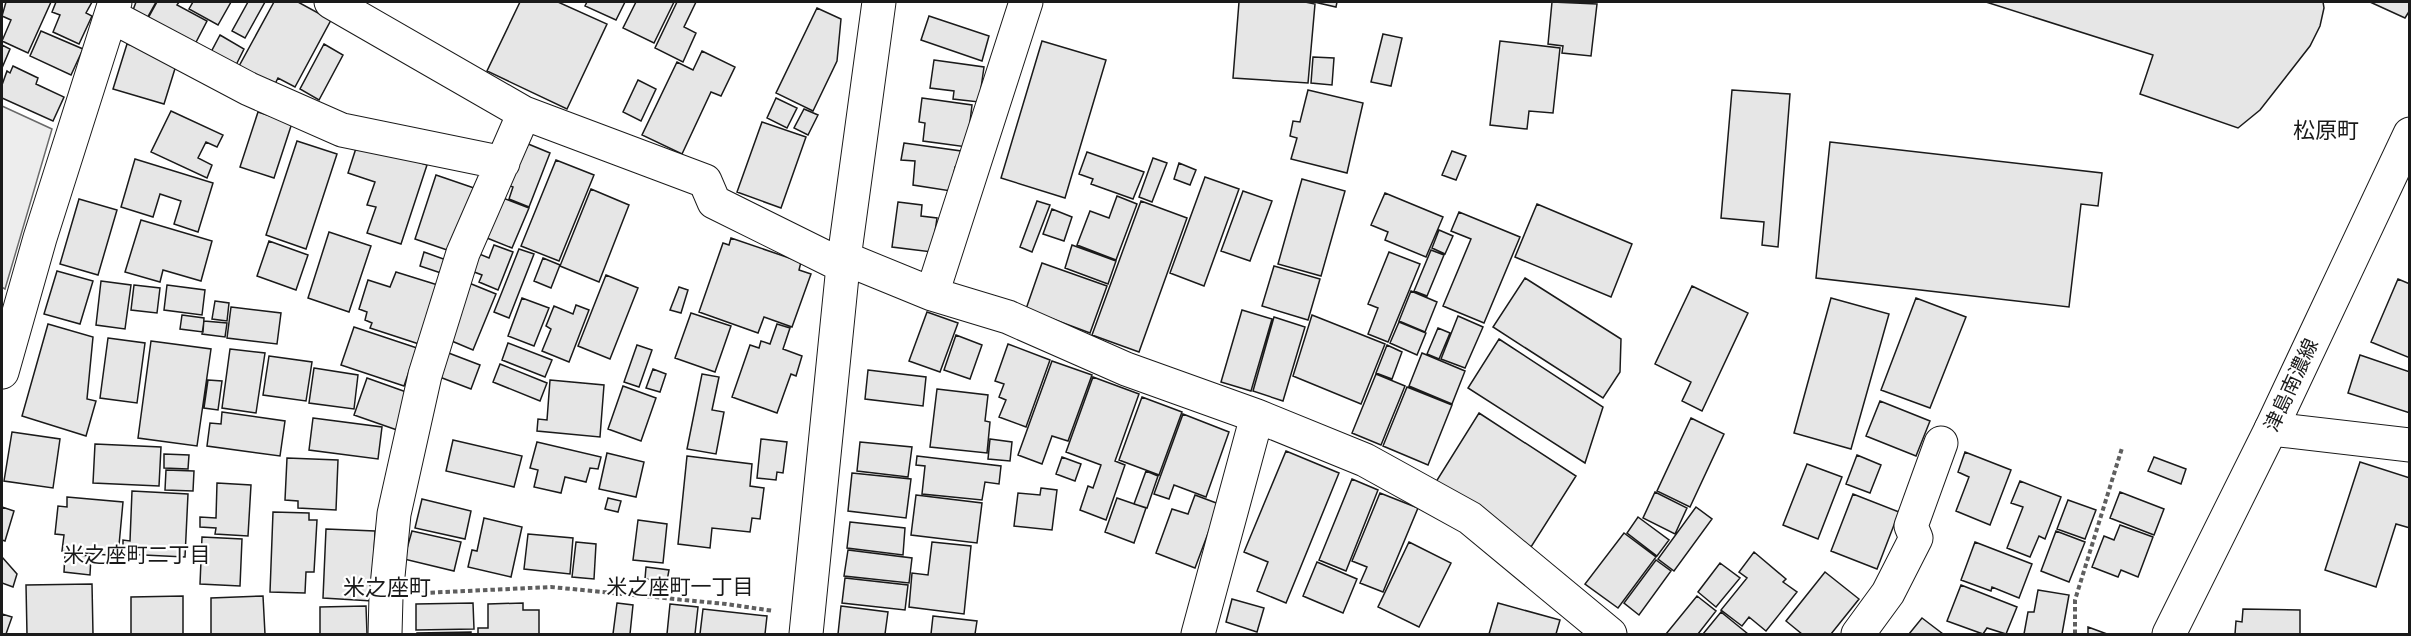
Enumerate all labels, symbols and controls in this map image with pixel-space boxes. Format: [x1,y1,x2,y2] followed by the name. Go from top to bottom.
[2293,116,2359,143] district label: 松原町
[2258,334,2322,435] street label: 津島南濃線
[64,541,211,566] district label: 米之座町二丁目
[343,573,431,600] district label: 米之座町
[607,573,754,598] district label: 米之座町一丁目

